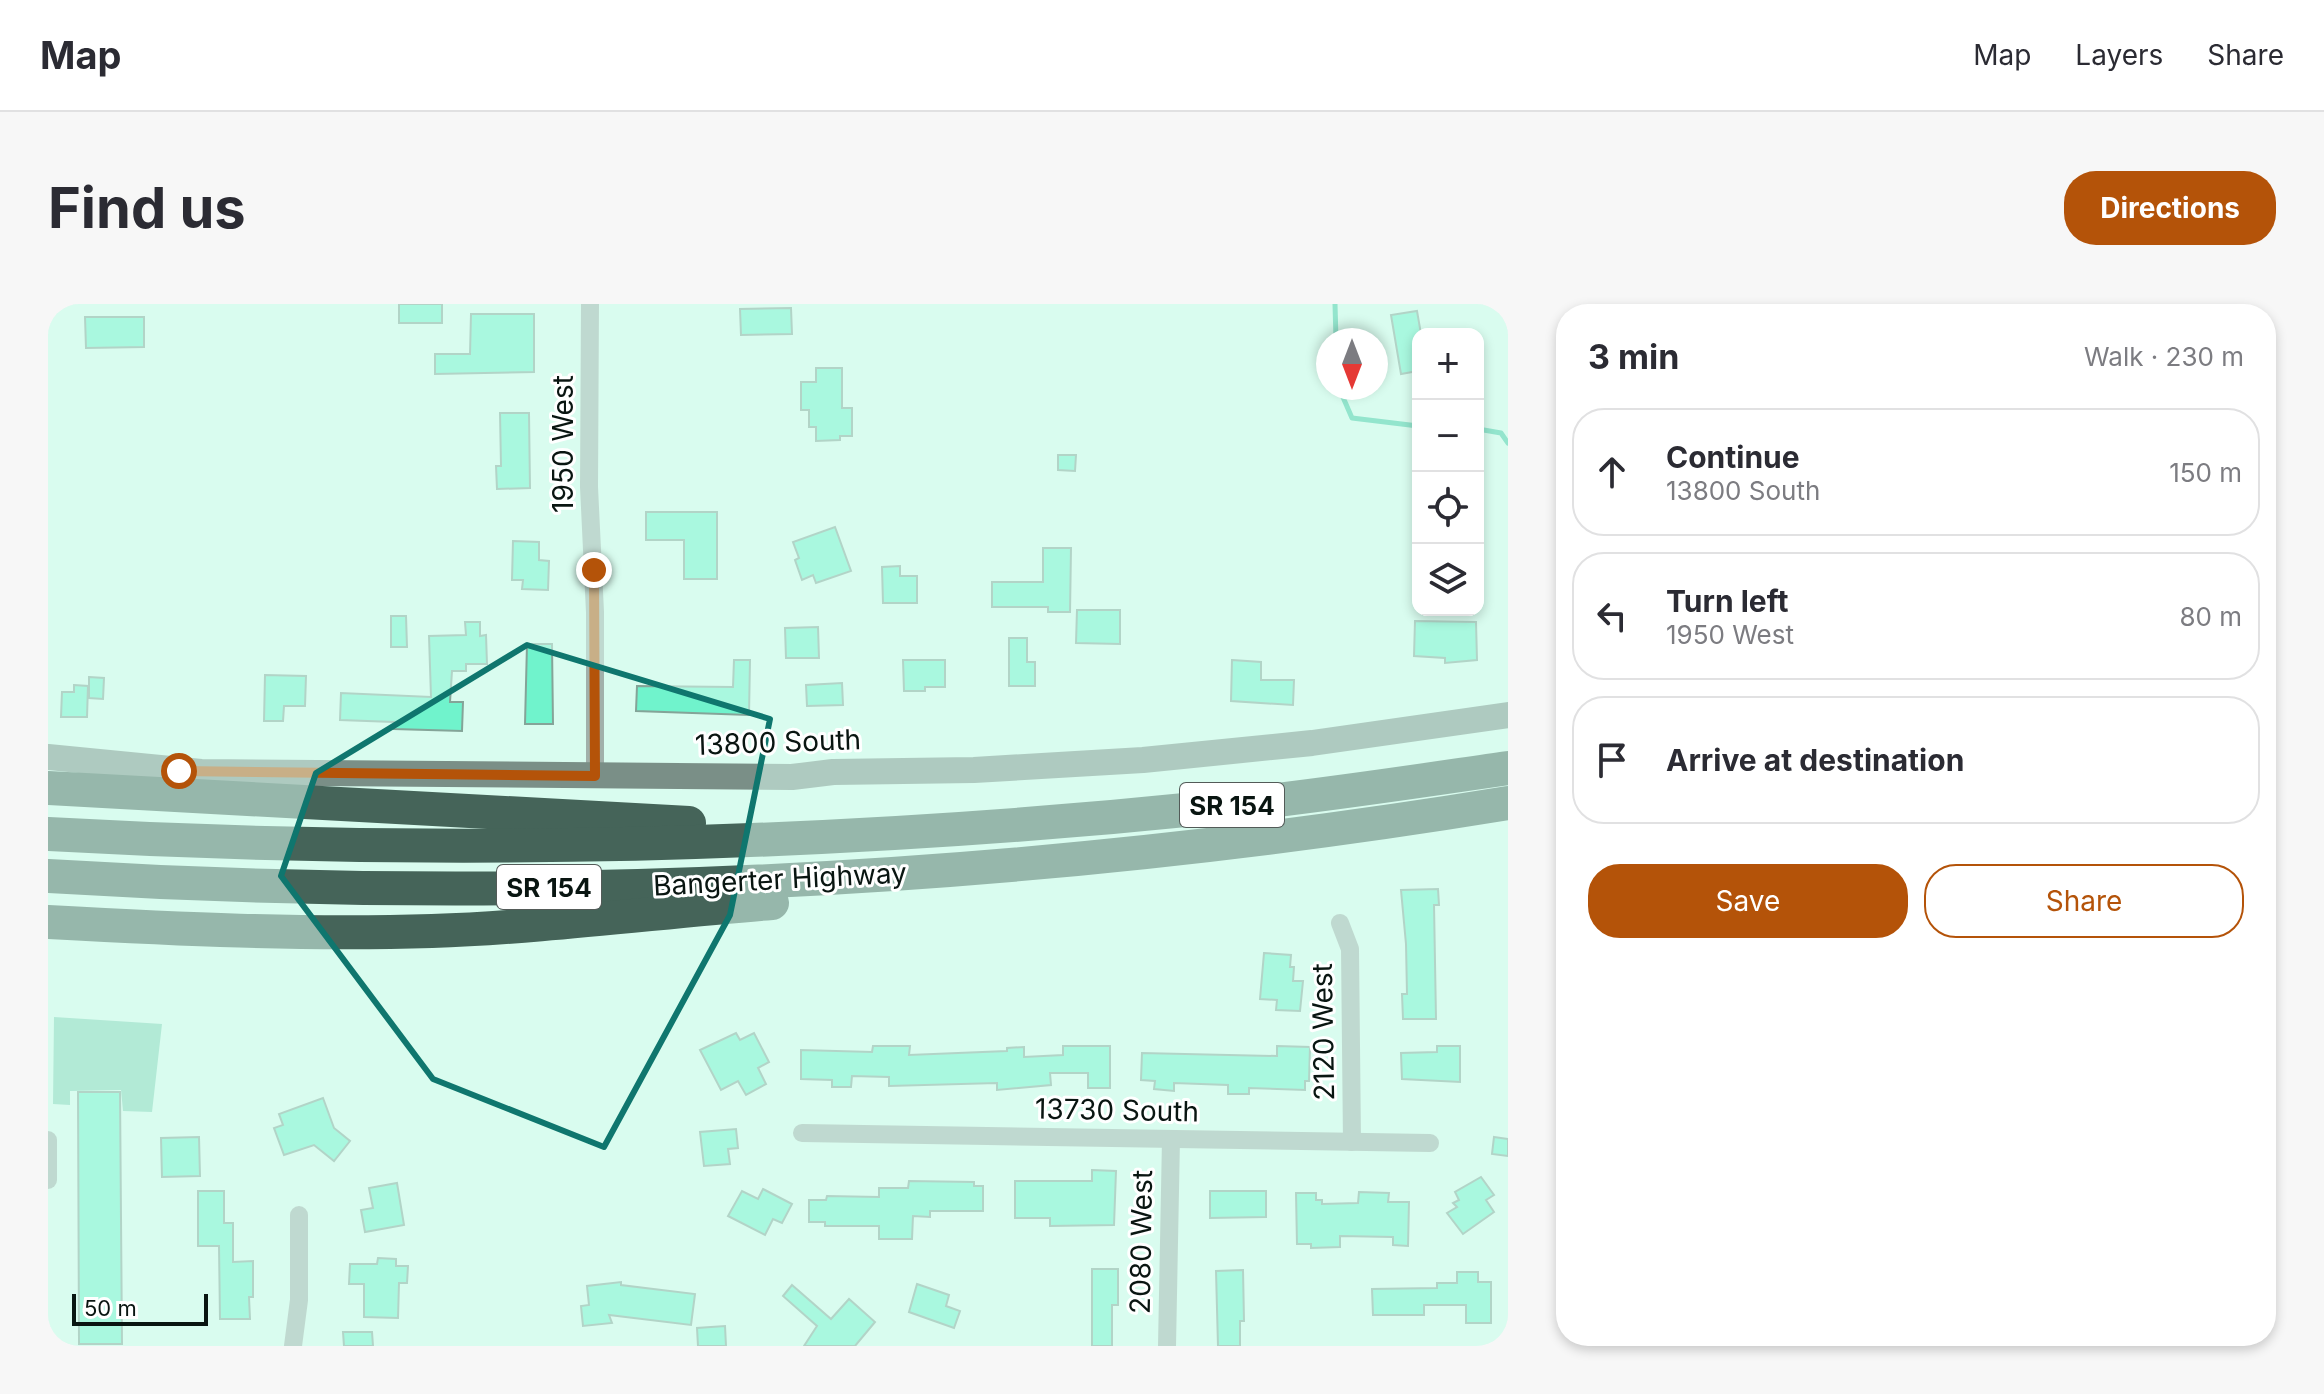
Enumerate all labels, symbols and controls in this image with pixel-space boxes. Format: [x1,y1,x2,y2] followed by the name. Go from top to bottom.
[40,32,121,78] text: Map
[1973,38,2031,72] text: Map
[2075,38,2163,72] text: Layers
[2207,38,2284,72] text: Share
[2064,171,2276,245] button: Directions
[48,174,246,242] text: Find us
[1316,328,1388,400] north arrow
[1412,328,1484,616] map controls
[1412,328,1484,400] button: +
[1588,336,1679,377] text: 3 min
[2084,341,2244,372] text: Walk · 230 m
[546,375,580,513] street label: 1950 West
[1412,400,1484,472] button: −
[1666,439,1800,475] text: Continue
[1590,450,1634,494] icon: ahead
[2169,457,2242,488] text: 150 m
[1412,472,1484,544] button: locate
[1666,475,1820,506] text: 13800 South
[1412,544,1484,616] button: layers
[576,552,612,588] route end
[1666,583,1788,619] text: Turn left
[1590,594,1634,638] icon: left
[2179,601,2242,632] text: 80 m
[1666,619,1794,650] text: 1950 West
[694,722,862,762] street label: 13800 South
[1590,738,1634,782] icon: arrive
[1666,742,1964,778] text: Arrive at destination
[161,753,197,789] route start
[1180,783,1284,827] road number: SR 154
[652,855,908,903] street label: Bangerter Highway
[1588,864,1908,938] button: Save
[1924,864,2244,938] button: Share
[497,865,601,909] road number: SR 154
[1305,963,1341,1101] street label: 2120 West
[1035,1092,1199,1128] street label: 13730 South
[1123,1170,1159,1314] street label: 2080 West
[72,1290,208,1326] scale bar
[84,1295,137,1321] text: 50 m

